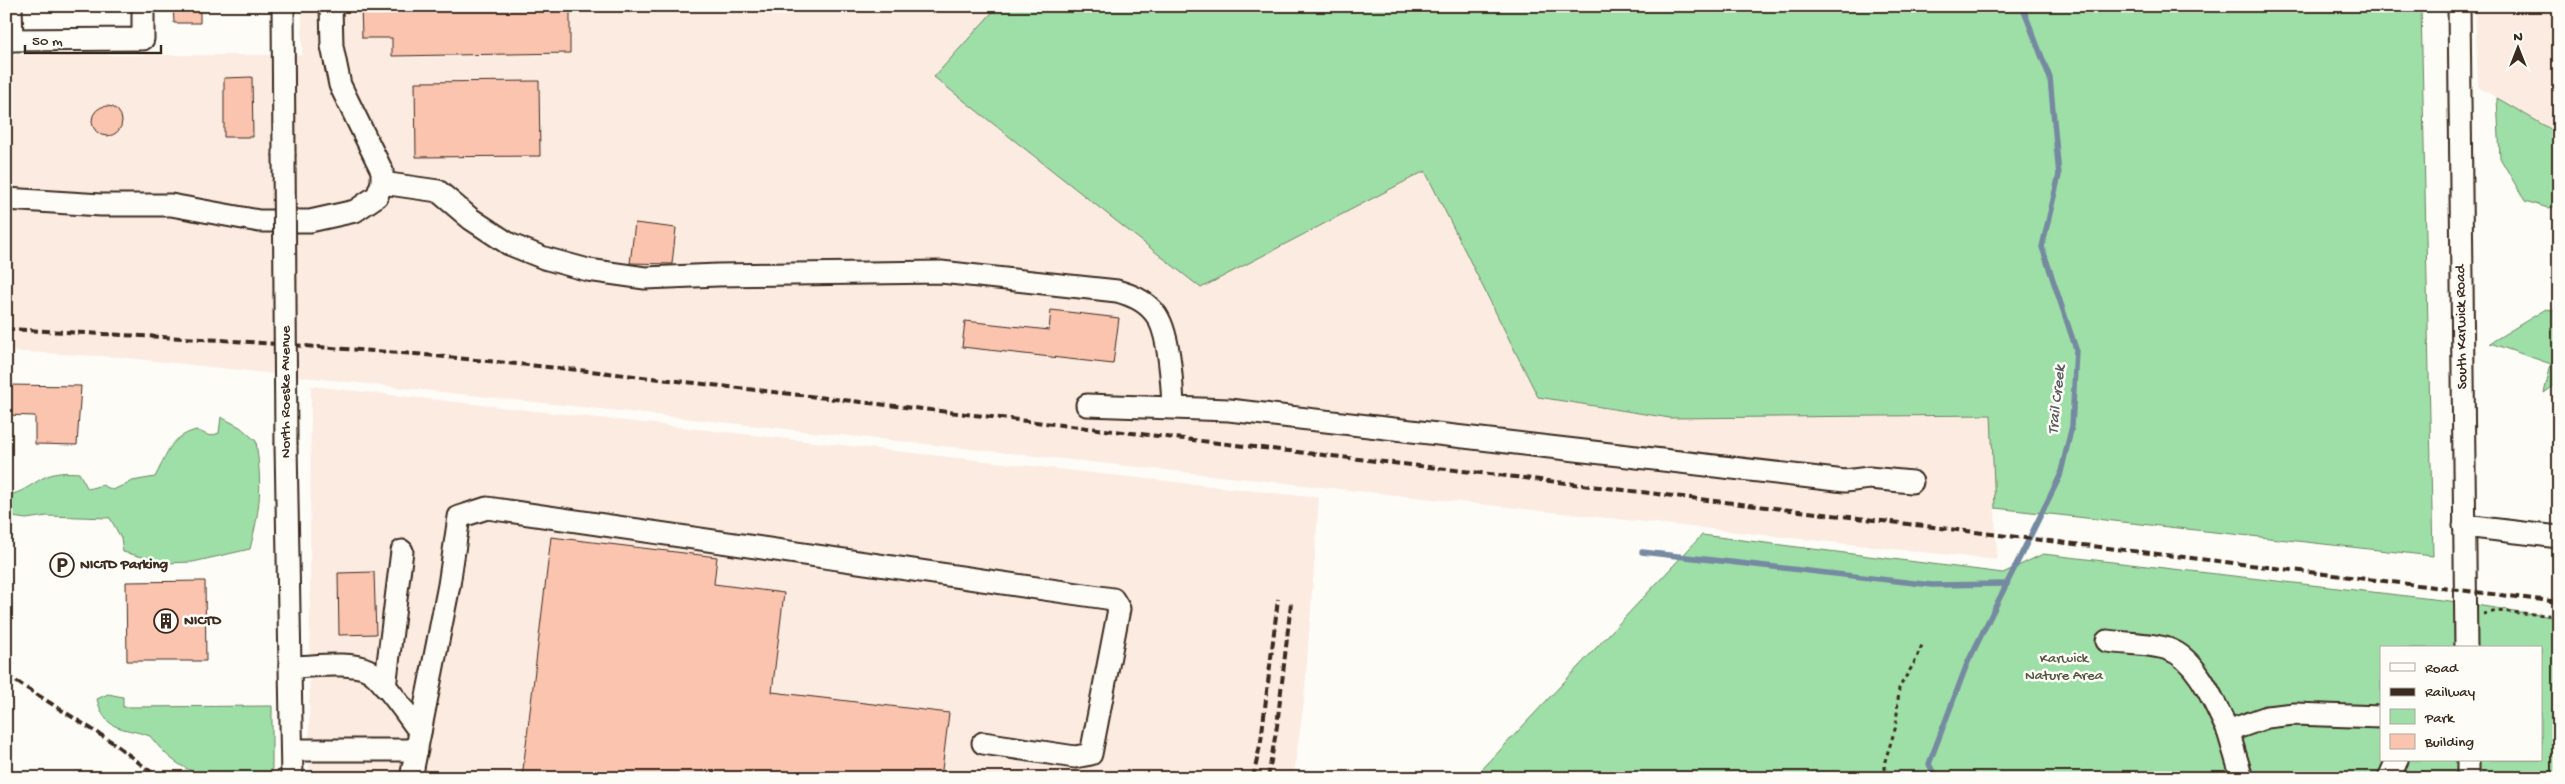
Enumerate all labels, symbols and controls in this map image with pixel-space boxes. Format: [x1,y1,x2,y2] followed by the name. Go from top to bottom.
[25,22,161,54] scale bar
[2492,22,2542,72] north arrow
[2513,29,2523,46] text: N
[32,33,63,51] text: 50 m
[2452,263,2472,389] street label: South Karwick Road
[277,325,295,458] street label: North Roeske Avenue
[2045,363,2071,436] water label: Trail Creek
[49,552,75,578] parking icon: NICTD Parking
[80,556,169,574] place label: NICTD Parking
[153,608,179,634] building icon: NICTD
[184,612,222,630] place label: NICTD
[2380,646,2542,762] legend
[2025,650,2104,685] park label: Karwick Nature Area
[2425,660,2459,678] text: Road
[2425,684,2476,702] text: Railway
[2424,710,2455,728] text: Park
[2424,734,2474,752] text: Building

